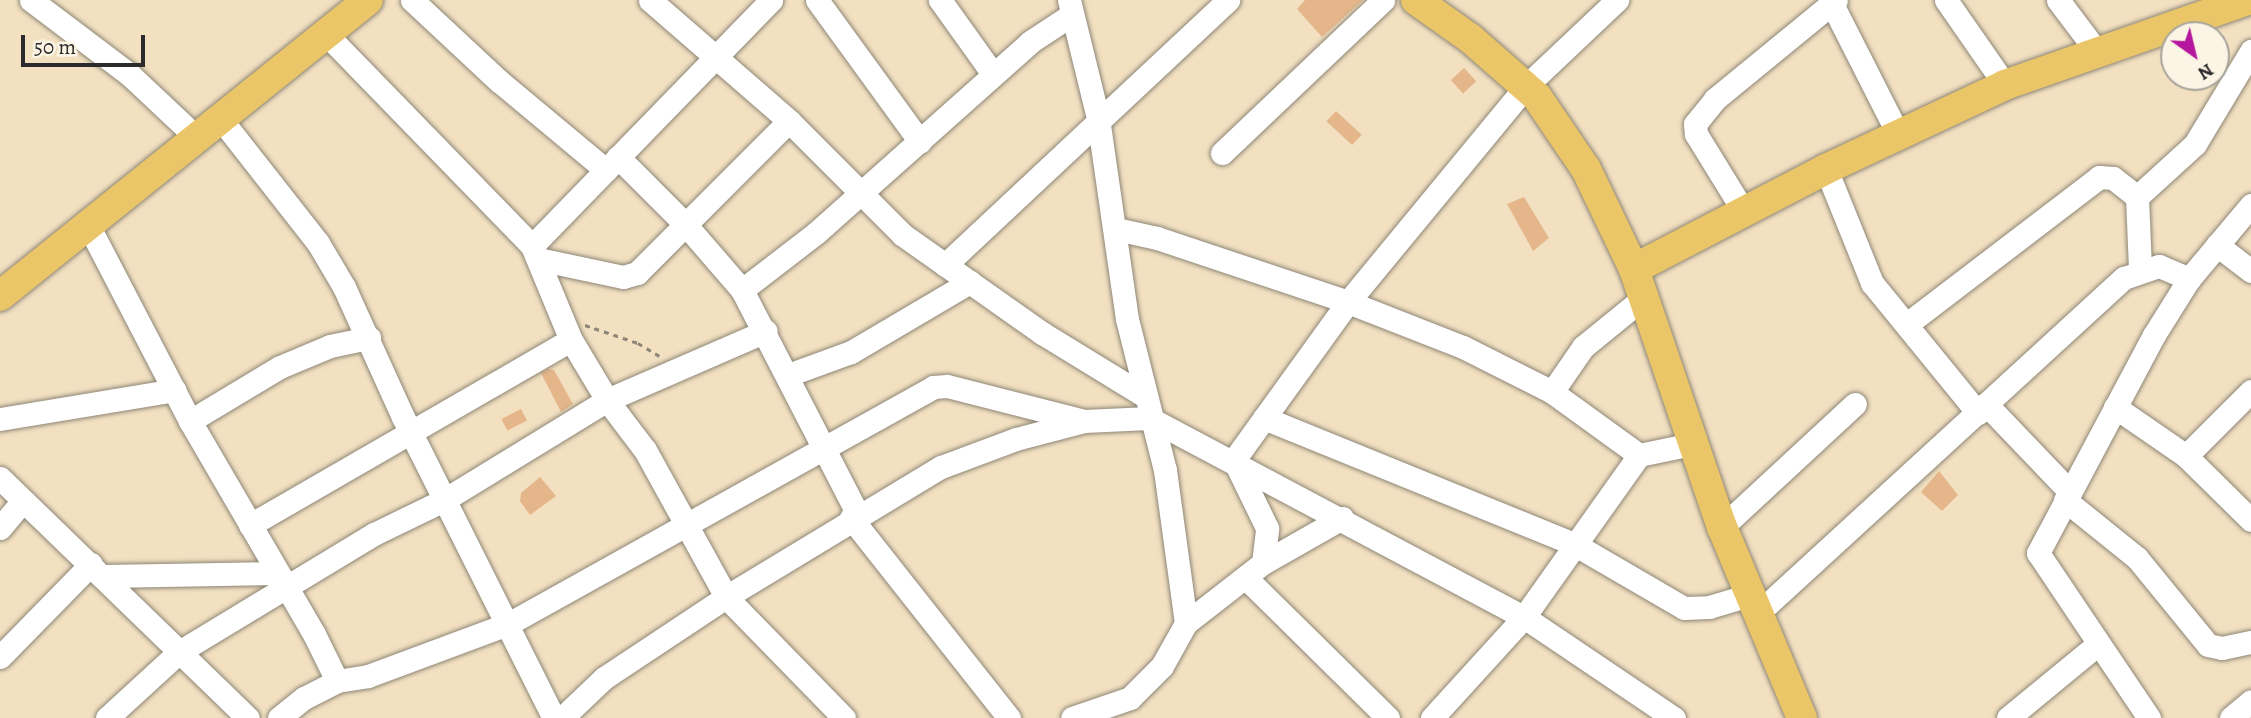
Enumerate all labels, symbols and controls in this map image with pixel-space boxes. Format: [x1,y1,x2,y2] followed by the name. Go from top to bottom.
[24,21,149,65] scale bar
[2160,21,2230,91] north arrow
[34,33,76,61] text: 50 m
[2193,57,2219,86] text: N

